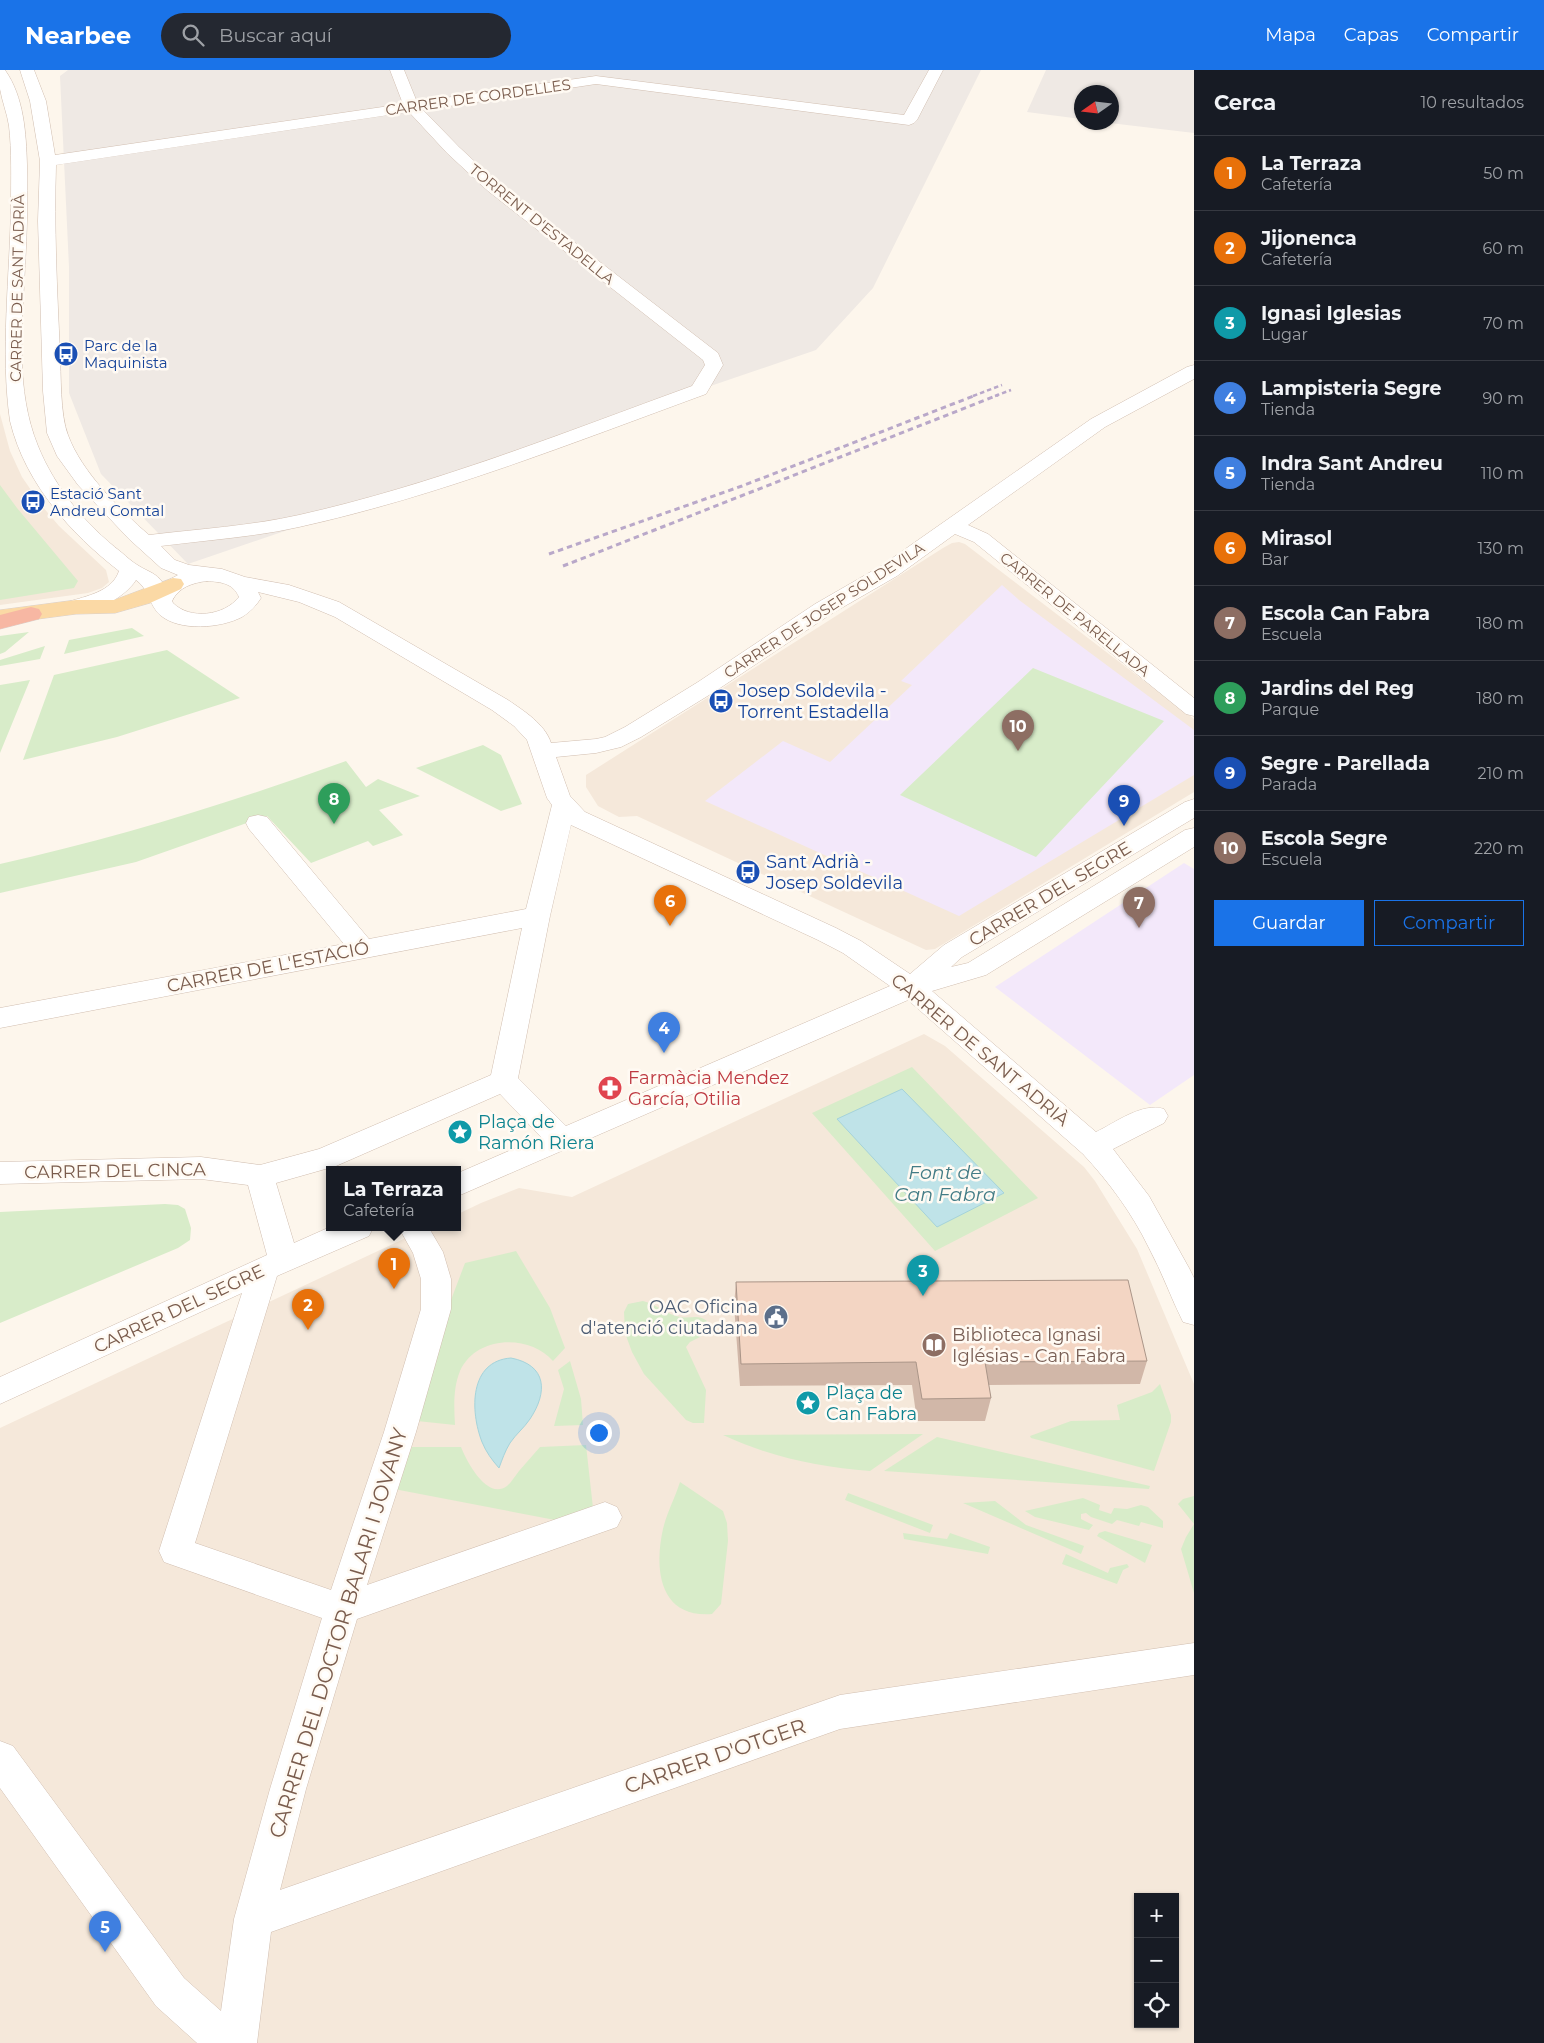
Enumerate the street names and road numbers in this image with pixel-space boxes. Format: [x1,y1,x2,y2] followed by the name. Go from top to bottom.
[384,75,572,119] street label: CARRER DE CORDELLES
[466,160,619,289] street label: TORRENT D'ESTADELLA
[6,194,28,382] street label: CARRER DE SANT ADRIÀ
[720,538,928,682] street label: CARRER DE JOSEP SOLDEVILA
[996,548,1154,680] street label: CARRER DE PARELLADA
[965,837,1135,951] street label: CARRER DEL SEGRE
[165,937,371,997] street label: CARRER DE L'ESTACIÓ
[887,969,1074,1131] street label: CARRER DE SANT ADRIÀ
[24,1158,206,1184] street label: CARRER DEL CINCA
[90,1260,268,1358] street label: CARRER DEL SEGRE
[264,1424,413,1841] street label: CARRER DEL DOCTOR BALARI I JOVANY
[621,1713,809,1799] street label: CARRER D'OTGER

